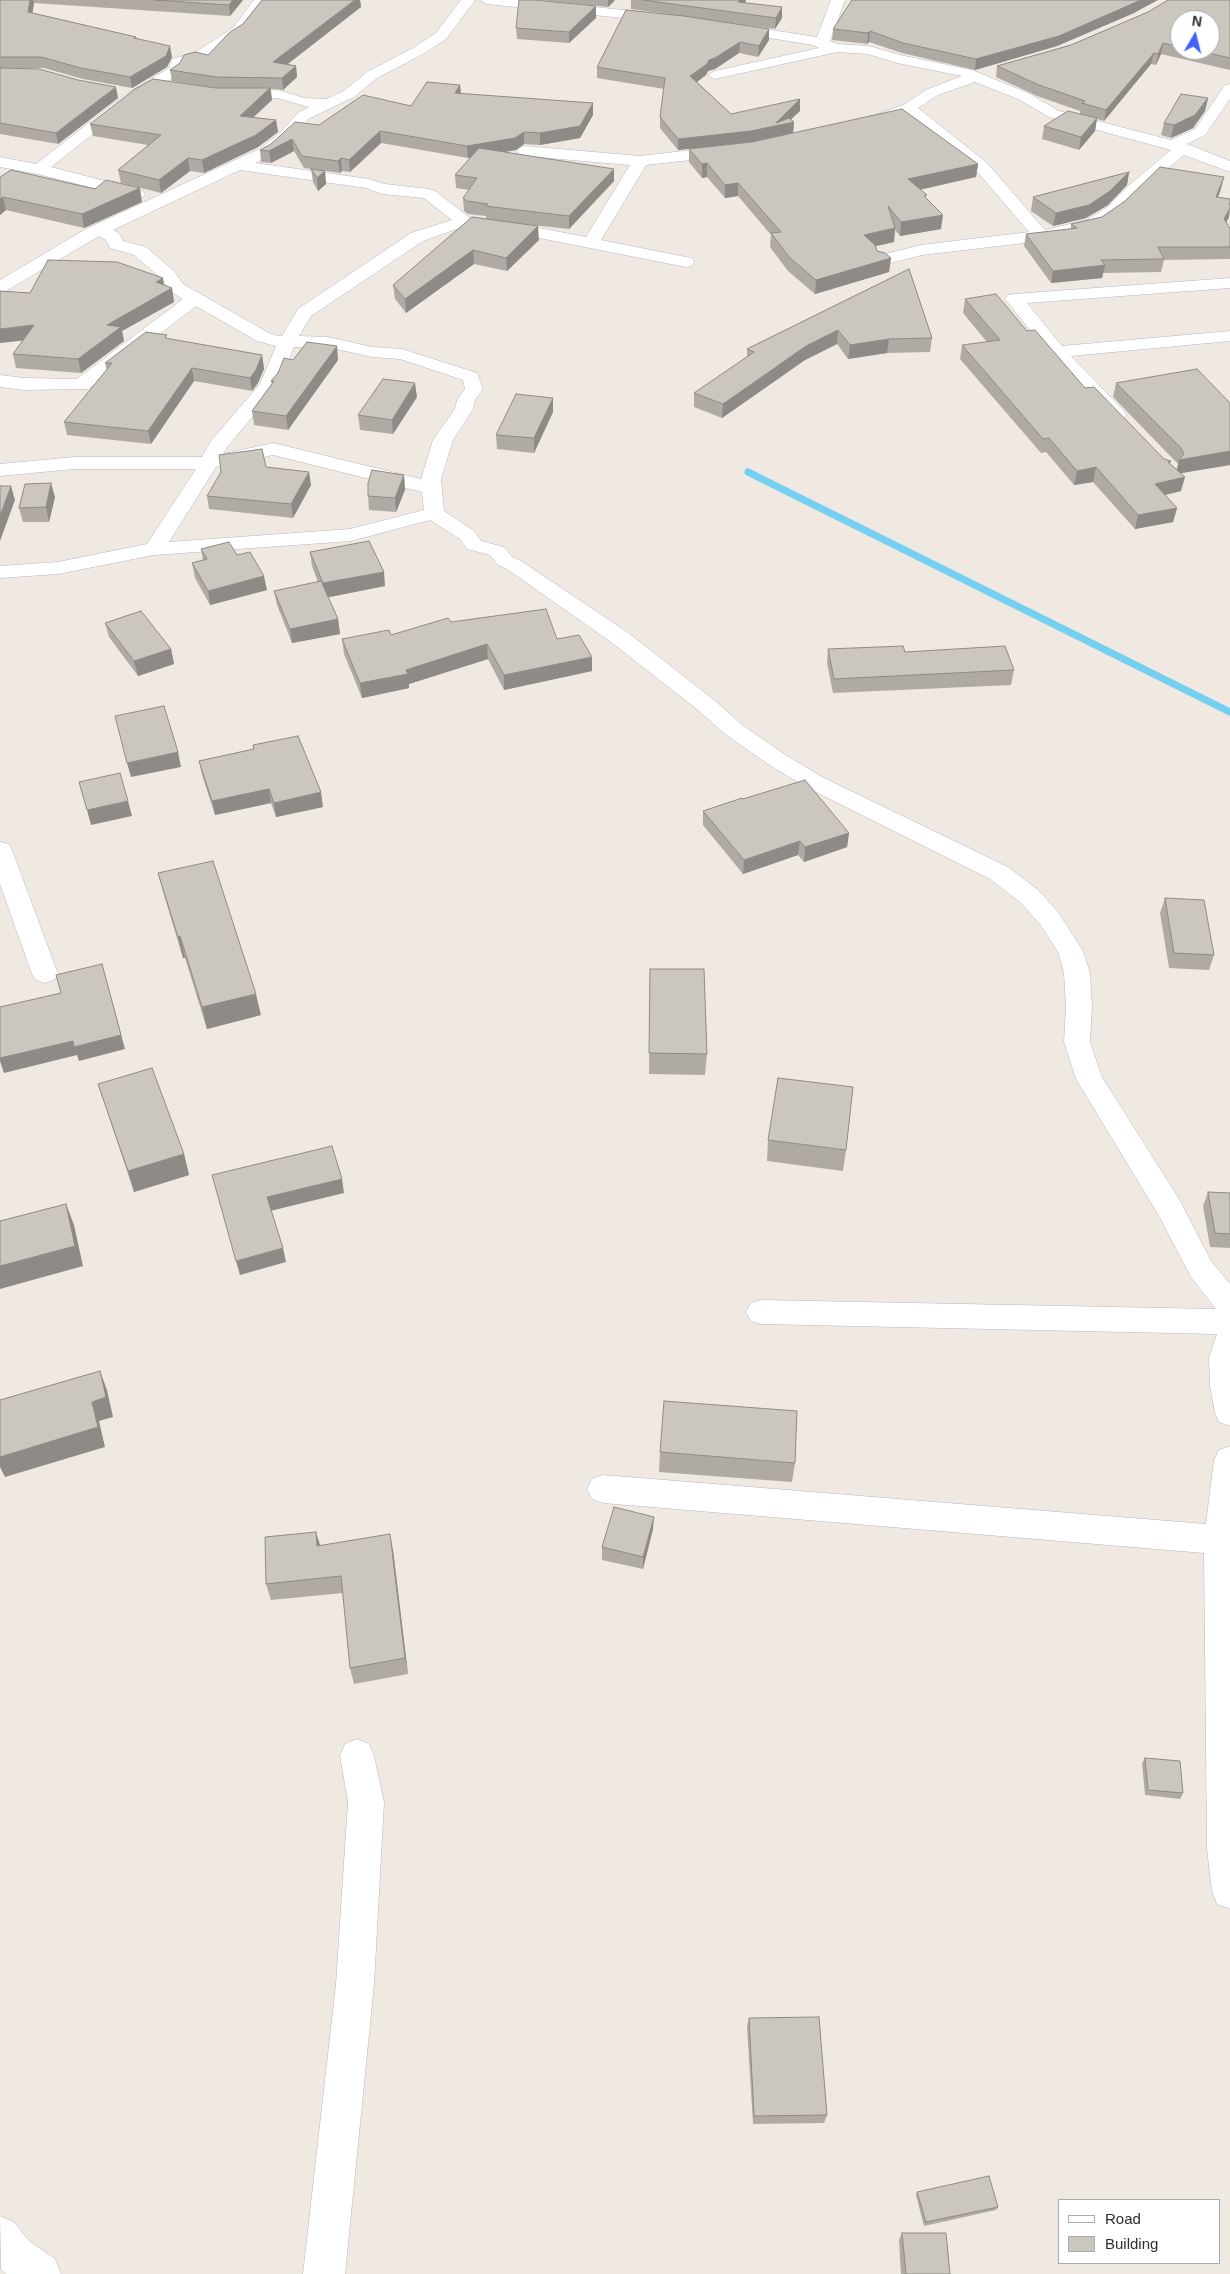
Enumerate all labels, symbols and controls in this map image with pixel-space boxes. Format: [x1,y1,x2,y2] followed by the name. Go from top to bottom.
[1170,10,1220,60] north arrow
[1191,13,1203,30] text: N
[1058,2199,1220,2264] legend
[1105,2210,1141,2227] text: Road
[1105,2235,1158,2252] text: Building

